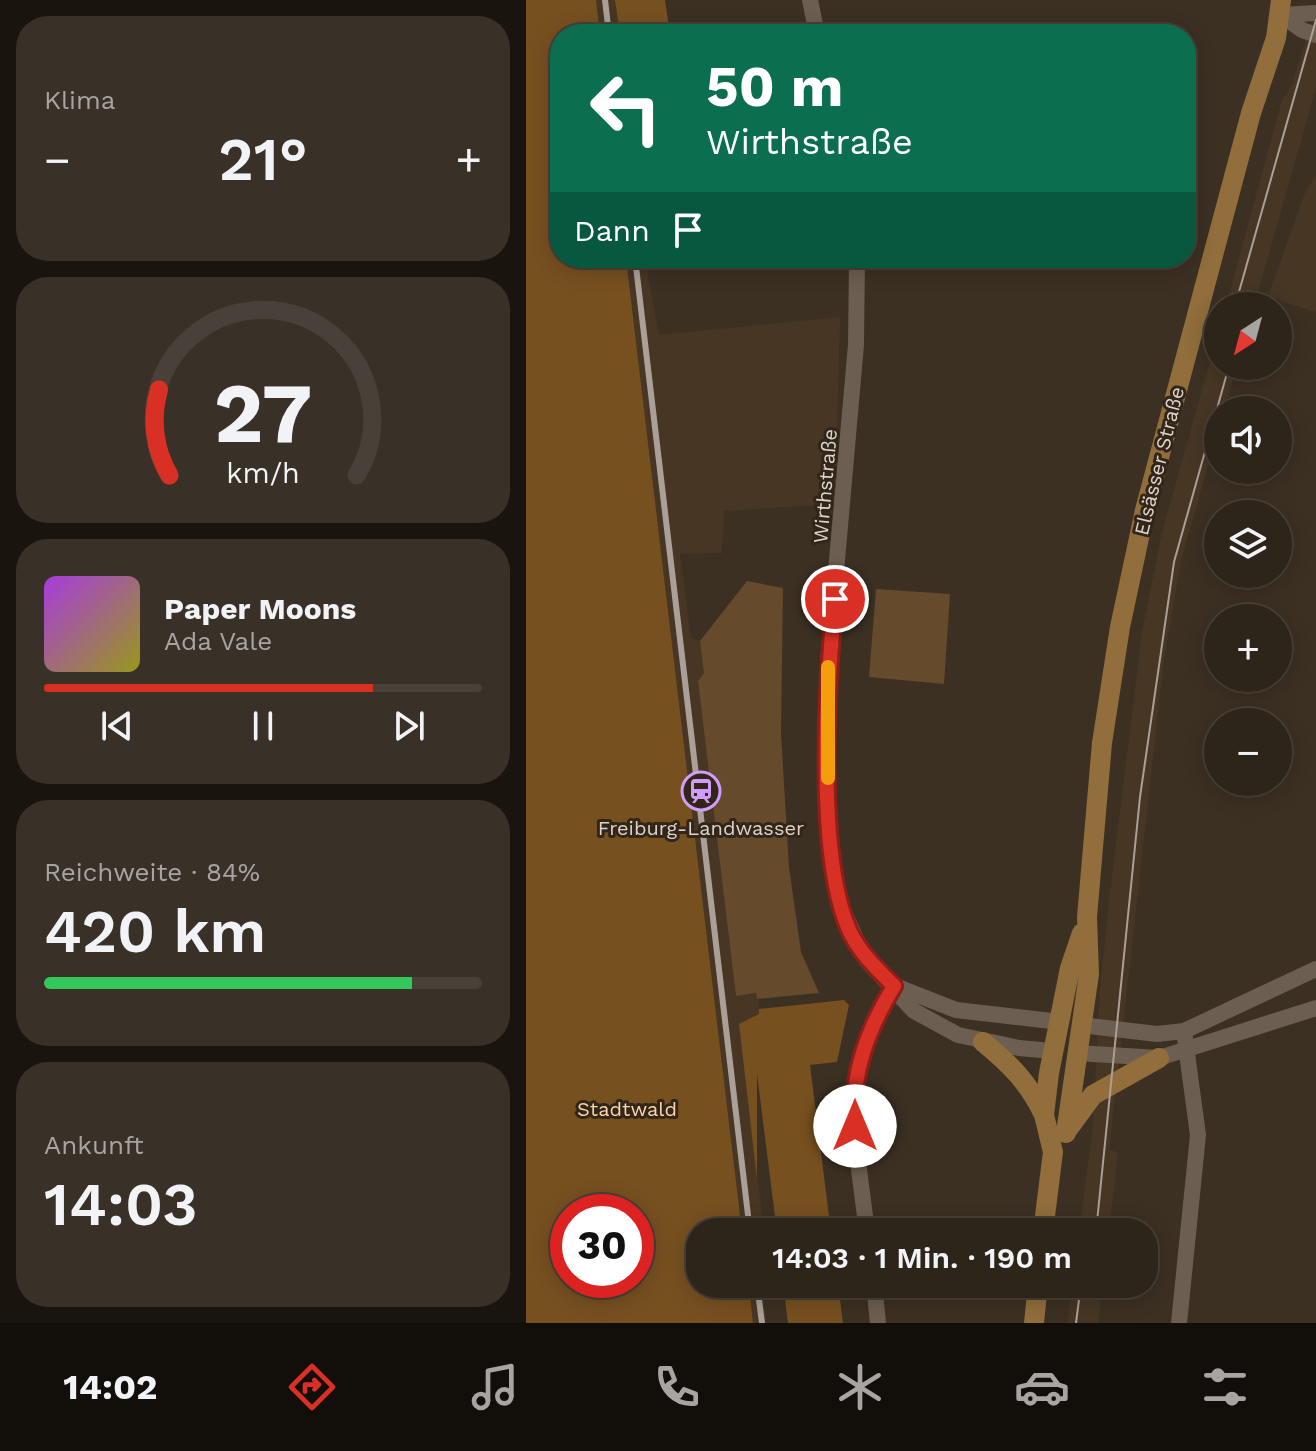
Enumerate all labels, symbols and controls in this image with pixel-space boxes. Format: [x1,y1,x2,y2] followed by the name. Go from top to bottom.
[706,54,843,120] text: 50 m
[574,56,678,160] icon: left
[44,85,115,115] text: Klima
[706,121,913,163] text: Wirthstraße
[218,124,308,195] text: 21°
[44,134,71,186] text: −
[455,134,482,186] text: +
[666,208,710,252] icon: arrive
[574,213,650,248] text: Dann
[1204,292,1292,380] north arrow
[1204,292,1292,796] map controls
[214,365,312,462] text: 27
[1129,384,1189,538] street label: Elsässer Straße
[1204,396,1292,484] button: sound
[808,428,842,544] street label: Wirthstraße
[226,456,300,490] text: km/h
[1204,500,1292,588] button: layers
[801,565,869,633] pin
[813,577,857,621] icon: arrive
[164,591,356,626] text: Paper Moons
[1204,604,1292,692] button: +
[164,626,272,656] text: Ada Vale
[95,704,139,748] icon: previous
[241,704,285,748] icon: pause
[387,704,431,748] icon: next
[1204,708,1292,796] button: −
[680,770,722,812] station icon: Freiburg-Landwasser
[598,816,804,840] place label: Freiburg-Landwasser
[44,857,260,887] text: Reichweite · 84%
[44,896,266,967] text: 420 km
[813,1084,897,1168] position arrow
[577,1097,677,1121] park label: Stadtwald
[44,1130,144,1160] text: Ankunft
[44,1169,198,1240] text: 14:03
[550,1194,654,1298] speed limit sign: 30
[772,1240,1072,1275] text: 14:03 · 1 Min. · 190 m
[284,1359,340,1415] icon: directions
[467,1359,523,1415] icon: music
[649,1359,705,1415] icon: phone
[832,1359,888,1415] icon: climate
[1014,1359,1070,1415] icon: car
[1197,1359,1253,1415] icon: filters
[63,1366,158,1408] text: 14:02

